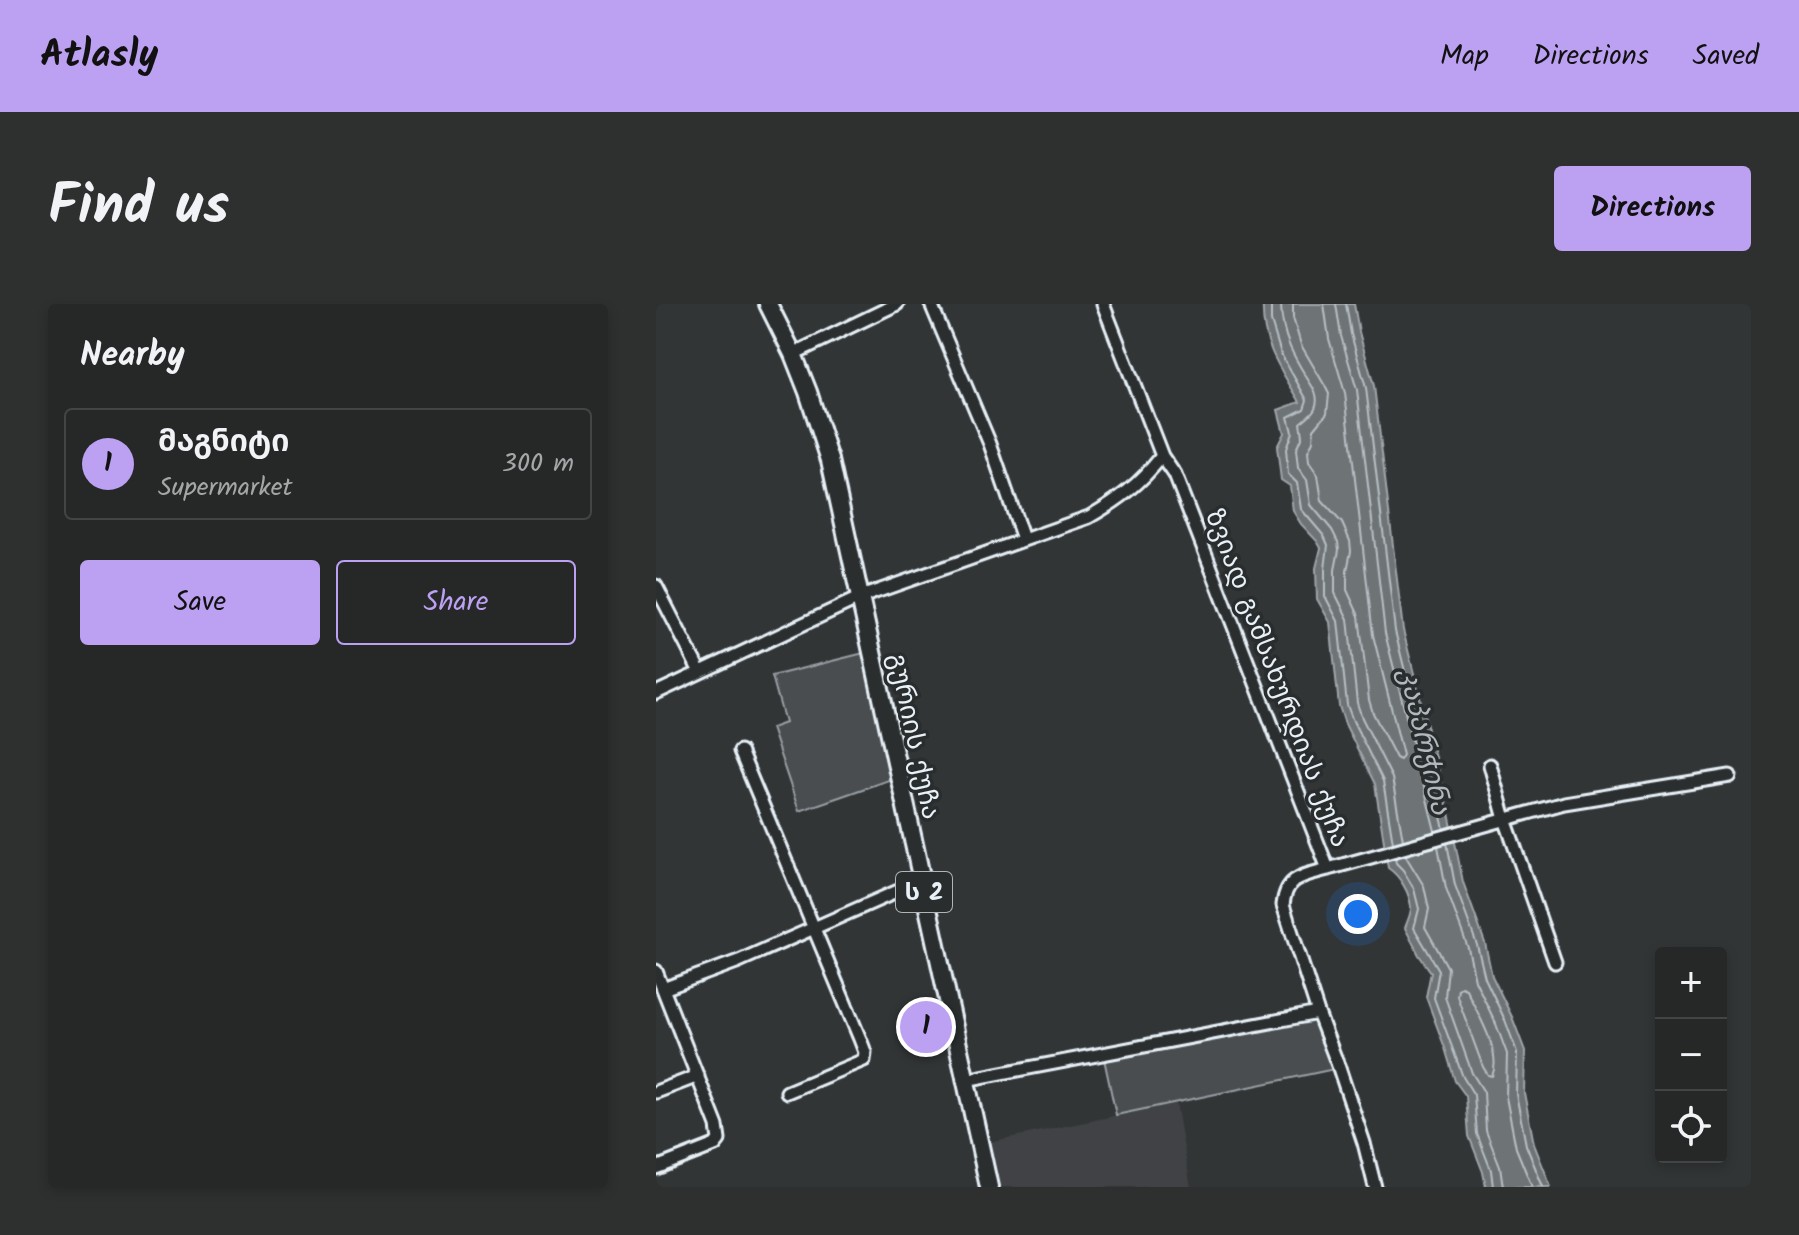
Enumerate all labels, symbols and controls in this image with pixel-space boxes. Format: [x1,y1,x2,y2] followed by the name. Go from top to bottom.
[40,26,158,86] text: Atlasly
[1440,34,1489,79] text: Map
[1533,34,1649,79] text: Directions
[1693,34,1759,79] text: Saved
[48,163,229,253] text: Find us
[1554,166,1751,251] button: Directions
[80,329,185,383] text: Nearby
[158,419,289,467] text: მაგნიტი
[104,443,112,485] text: 1
[502,443,574,485] text: 300 m
[158,467,293,509] text: Supermarket
[1192,504,1360,854] street label: ზვიად გამსახურდიას ქუჩა
[80,560,320,645] button: Save
[336,560,576,645] button: Share
[875,649,951,823] street label: გურიის ქუჩა
[1385,664,1462,820] water label: კაპარჭინა
[896,872,952,912] road number: ს 2
[1338,894,1378,934] your location
[1655,947,1727,1163] map controls
[1655,947,1727,1019] button: +
[900,997,952,1057] pin: 1
[1655,1019,1727,1091] button: −
[1655,1091,1727,1163] button: locate

